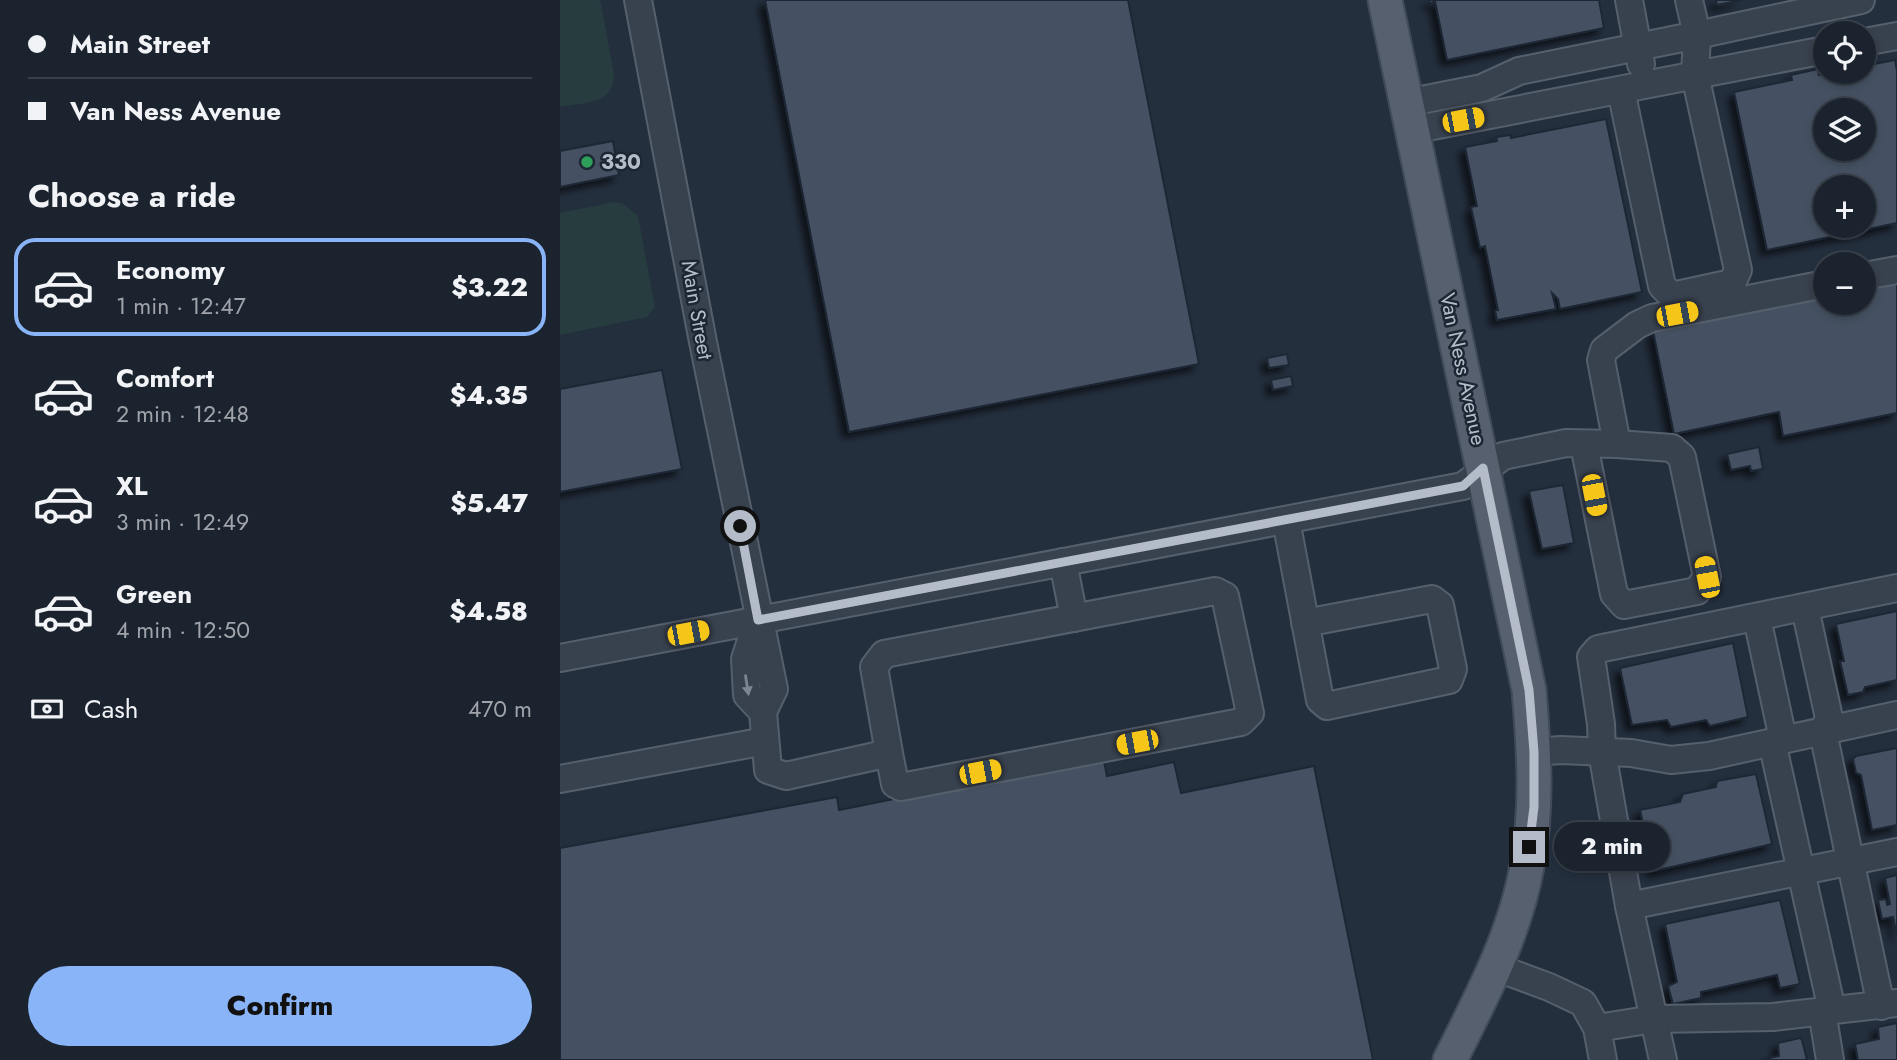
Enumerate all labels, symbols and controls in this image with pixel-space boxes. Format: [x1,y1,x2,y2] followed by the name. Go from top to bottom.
[1813,21,1876,315] map controls
[1813,21,1876,84] button: locate
[70,25,210,63] text: Main Street
[70,92,281,130] text: Van Ness Avenue
[1813,98,1876,161] button: layers
[1441,106,1486,134] car
[601,147,641,177] place label: 330
[579,154,595,170] marker: 330
[28,173,236,219] text: Choose a ride
[1813,175,1876,238] button: +
[116,251,225,289] text: Economy
[1813,252,1876,315] button: −
[32,256,95,319] icon: car
[674,258,720,362] street label: Main Street
[451,268,528,306] text: $3.22
[116,289,246,323] text: 1 min · 12:47
[1432,290,1494,448] street label: Van Ness Avenue
[1655,300,1700,328] car
[116,359,214,397] text: Comfort
[32,364,95,427] icon: car
[450,376,528,414] text: $4.35
[116,397,249,431] text: 2 min · 12:48
[116,467,148,505] text: XL
[32,472,95,535] icon: car
[1580,472,1609,518] car
[450,484,528,522] text: $5.47
[116,505,249,539] text: 3 min · 12:49
[724,510,756,542] route start
[1693,554,1722,600] car
[116,575,192,613] text: Green
[32,580,95,643] icon: car
[450,592,528,630] text: $4.58
[116,613,250,647] text: 4 min · 12:50
[666,619,711,647] car
[742,674,753,696] one-way arrow
[28,690,66,728] icon: cash
[84,690,138,728] text: Cash
[468,692,532,726] text: 470 m
[1115,728,1160,756] car
[958,758,1003,786] car
[1553,822,1669,872] callout: 2 min
[1581,829,1643,863] text: 2 min
[1513,831,1545,863] route end
[28,966,532,1046] button: Confirm

